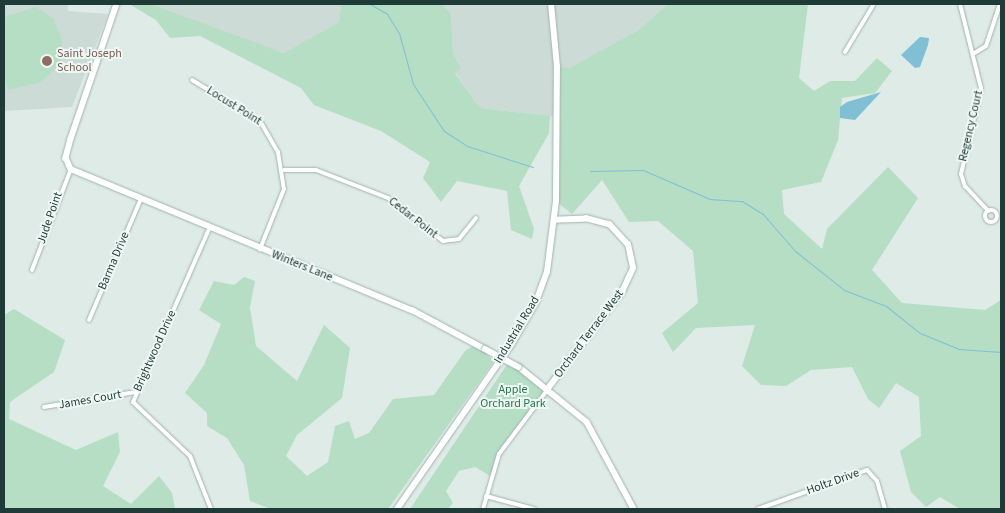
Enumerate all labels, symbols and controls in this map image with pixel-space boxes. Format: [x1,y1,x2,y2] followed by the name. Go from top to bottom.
[57,47,122,75] place label: Saint Joseph School
[41,55,53,67] marker: Saint Joseph School
[204,83,264,129] street label: Locust Point
[956,89,986,163] street label: Regency Court
[34,190,66,246] street label: Jude Point
[385,194,441,242] street label: Cedar Point
[95,230,133,292] street label: Barma Drive
[269,247,335,285] street label: Winters Lane
[551,287,627,381] street label: Orchard Terrace West
[491,294,543,366] street label: Industrial Road
[131,308,179,394] street label: Brightwood Drive
[480,383,546,411] park label: Apple Orchard Park
[58,387,122,413] street label: James Court
[805,466,861,498] street label: Holtz Drive

